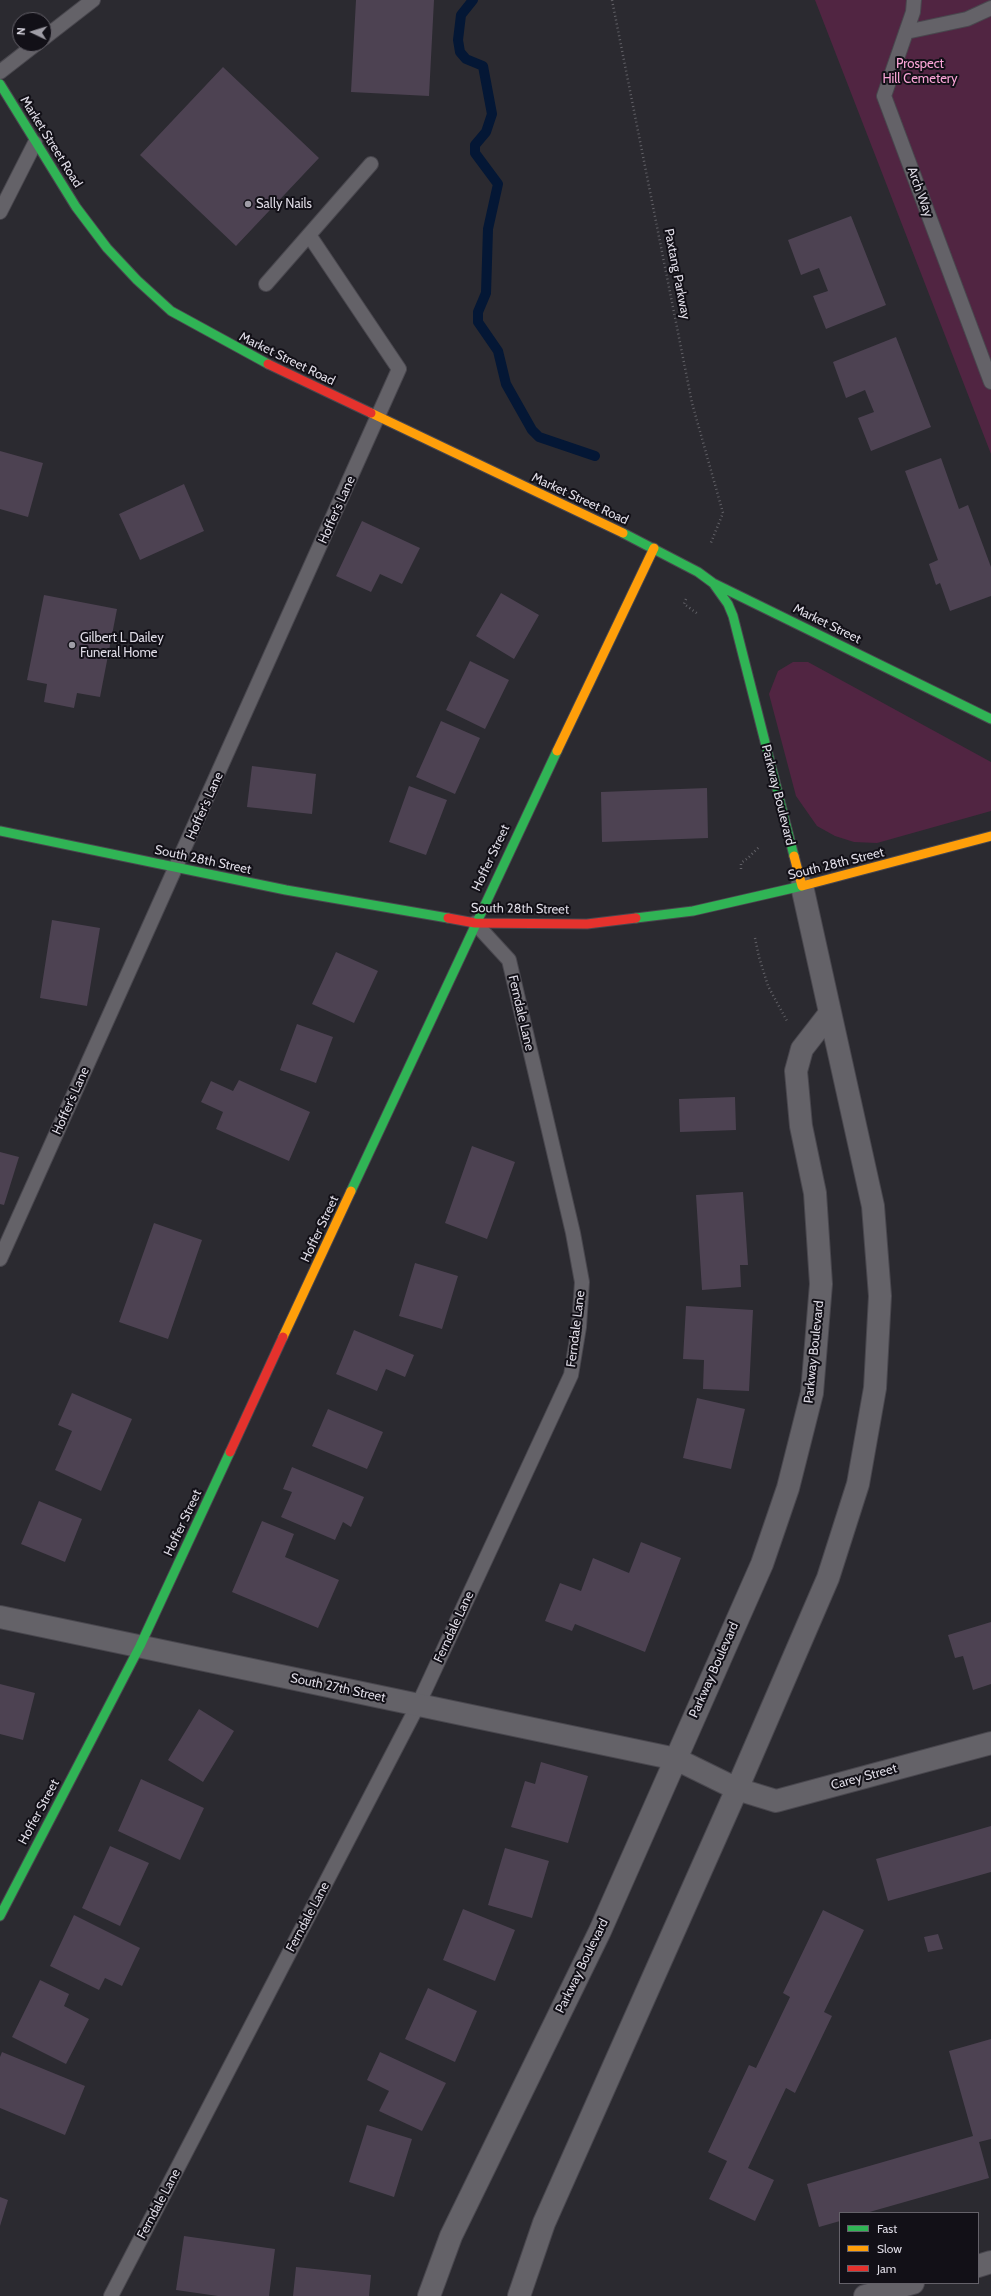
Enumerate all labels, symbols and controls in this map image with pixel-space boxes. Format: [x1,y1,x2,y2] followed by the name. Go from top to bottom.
[12,12,52,52] north arrow
[14,27,28,36] text: N
[882,56,958,87] park label: Prospect Hill Cemetery
[17,93,85,191] street label: Market Street Road
[904,165,936,219] street label: Arch Way
[256,196,312,212] place label: Sally Nails
[243,199,253,209] marker: Sally Nails
[661,227,693,321] street label: Paxtang Parkway
[236,329,338,389] street label: Market Street Road
[529,470,631,528] street label: Market Street Road
[315,474,359,546] street label: Hoffer's Lane
[790,601,864,647] street label: Market Street
[80,630,164,661] place label: Gilbert L Dailey Funeral Home
[67,640,77,650] marker: Gilbert L Dailey Funeral Home
[758,743,798,847] street label: Parkway Boulevard
[183,770,227,842] street label: Hoffer's Lane
[469,822,513,894] street label: Hoffer Street
[153,842,253,878] street label: South 28th Street
[786,845,886,883] street label: South 28th Street
[471,900,569,918] street label: South 28th Street
[505,974,537,1052] street label: Ferndale Lane
[49,1065,93,1137] street label: Hoffer's Lane
[298,1193,342,1265] street label: Hoffer Street
[564,1290,588,1368] street label: Ferndale Lane
[801,1300,827,1404] street label: Parkway Boulevard
[161,1487,205,1559] street label: Hoffer Street
[431,1589,477,1665] street label: Ferndale Lane
[686,1620,742,1720] street label: Parkway Boulevard
[289,1670,387,1706] street label: South 27th Street
[829,1761,899,1793] street label: Carey Street
[15,1777,63,1847] street label: Hoffer Street
[283,1879,333,1955] street label: Ferndale Lane
[552,1916,612,2016] street label: Parkway Boulevard
[134,2166,184,2242] street label: Ferndale Lane
[839,2212,979,2284] legend
[877,2221,897,2236] text: Fast
[877,2241,902,2256] text: Slow
[877,2261,896,2276] text: Jam

